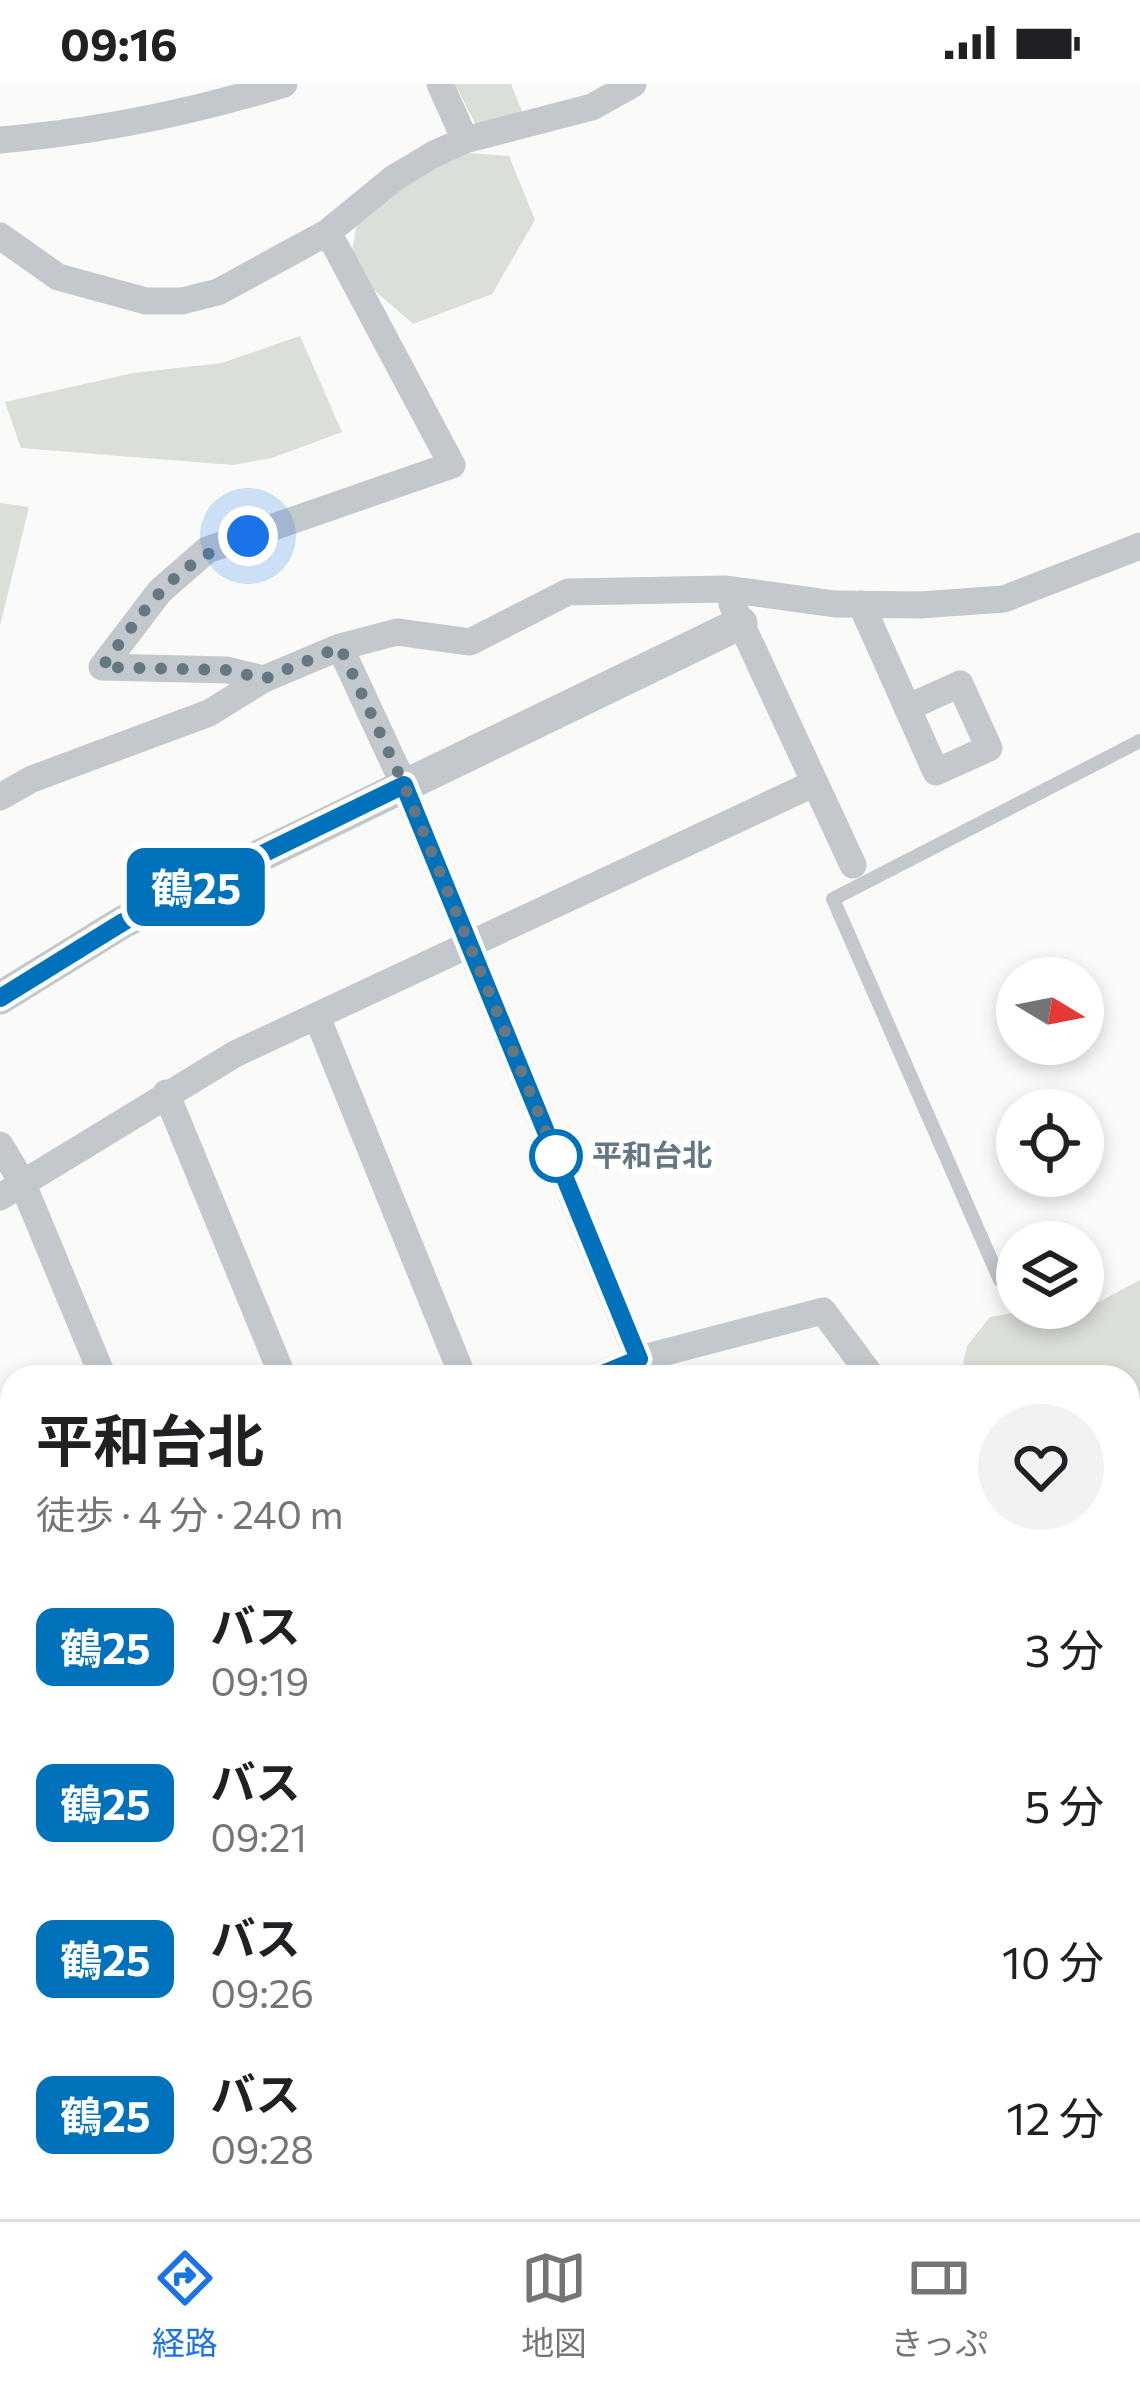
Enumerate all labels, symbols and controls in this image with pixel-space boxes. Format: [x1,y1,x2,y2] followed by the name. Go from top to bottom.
[60,15,178,70] text: 09:16
[218,506,278,566] your location
[127,848,265,926] line badge: 鶴25
[151,861,241,913] text: 鶴25
[996,957,1104,1065] north arrow
[996,957,1104,1329] map controls
[996,1089,1104,1197] button: locate
[531,1131,581,1181] marker: 平和台北
[592,1135,712,1172] place label: 平和台北
[996,1221,1104,1329] button: layers
[36,1404,264,1474] text: 平和台北
[978,1404,1104,1530] button: heart
[36,1489,343,1537] text: 徒歩 · 4 分 · 240 m
[210,1597,300,1652] text: バス
[60,1621,150,1673] text: 鶴25
[1025,1621,1104,1676] text: 3 分
[210,1656,309,1704] text: 09:19
[210,1753,300,1808] text: バス
[60,1777,150,1829] text: 鶴25
[1025,1777,1104,1832] text: 5 分
[210,1812,307,1860] text: 09:21
[210,1909,300,1964] text: バス
[60,1933,150,1985] text: 鶴25
[1002,1933,1104,1988] text: 10 分
[210,1968,314,2016] text: 09:26
[210,2065,300,2120] text: バス
[60,2089,150,2141] text: 鶴25
[1006,2089,1104,2144] text: 12 分
[210,2124,314,2172] text: 09:28
[152,2245,218,2365] tab: 経路
[521,2245,587,2365] tab: 地図
[891,2245,988,2365] tab: きっぷ

